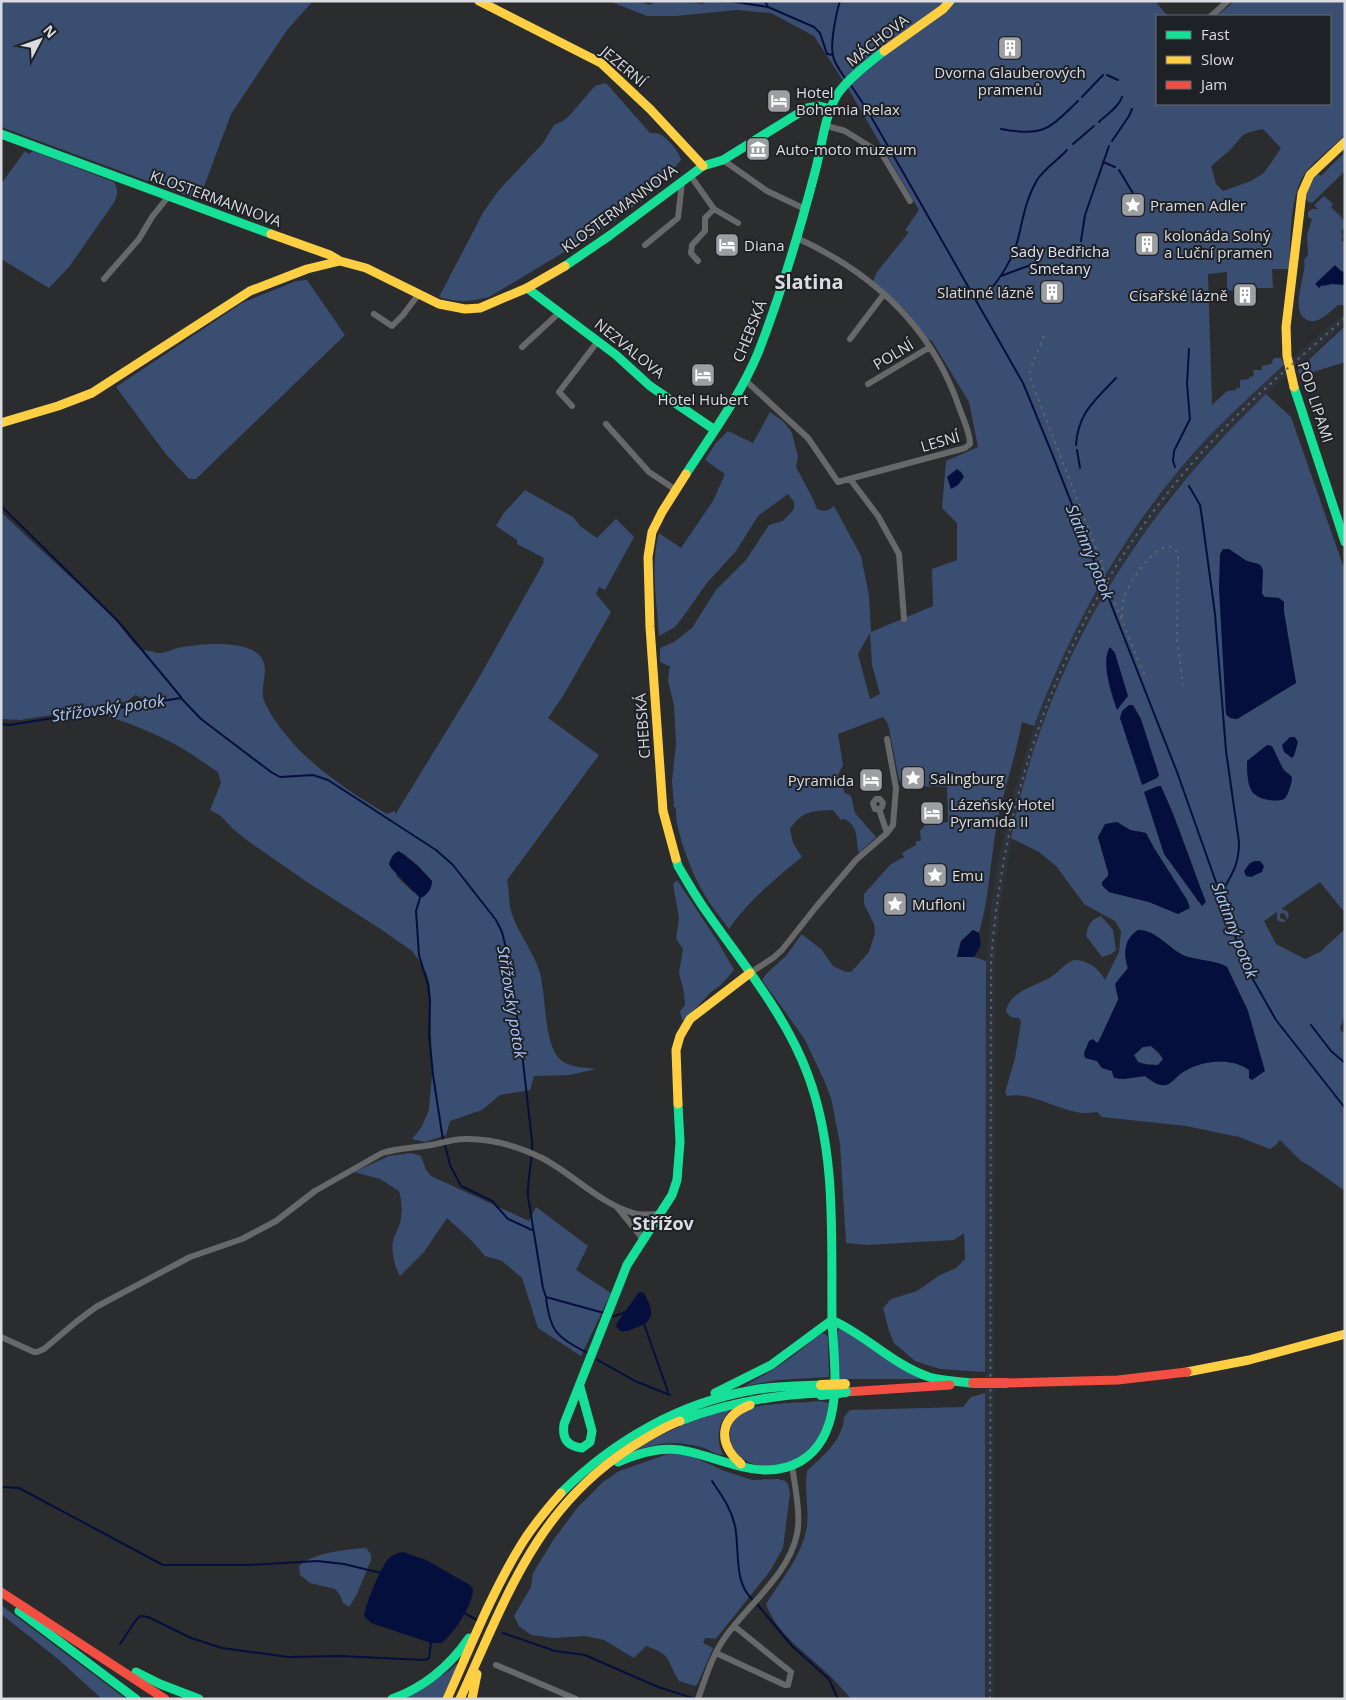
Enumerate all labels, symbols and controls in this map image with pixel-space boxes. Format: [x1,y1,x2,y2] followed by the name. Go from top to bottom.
[842,9,913,71] street label: MÁCHOVA
[15,15,65,65] north arrow
[1156,15,1331,105] legend
[39,21,61,42] text: N
[1201,24,1230,44] text: Fast
[997,35,1023,61] building icon: Dvorna Glauberových pramenů
[595,40,652,92] street label: JEZERNÍ
[1201,49,1234,69] text: Slow
[934,62,1086,99] place label: Dvorna Glauberových pramenů
[1199,74,1227,94] text: Jam
[796,82,900,119] place label: Hotel Bohemia Relax
[766,88,792,114] hotel icon: Hotel Bohemia Relax
[745,136,771,162] museum icon: Auto-moto muzeum
[776,139,917,159] place label: Auto-moto muzeum
[557,159,681,257] street label: KLOSTERMANNOVA
[148,165,285,231] street label: KLOSTERMANNOVA
[1120,192,1146,218] place icon: Pramen Adler
[1150,195,1246,215] place label: Pramen Adler
[1164,225,1272,262] place label: kolonáda Solný a Luční pramen
[1134,231,1160,257] building icon: kolonáda Solný a Luční pramen
[714,232,740,258] hotel icon: Diana
[744,235,785,255] place label: Diana
[1010,241,1110,278] park label: Sady Bedřicha Smetany
[774,268,844,295] district label: Slatina
[1039,279,1065,305] building icon: Slatinné lázně
[937,282,1034,302] place label: Slatinné lázně
[1232,282,1258,308] building icon: Císařské lázně
[1129,285,1228,305] place label: Císařské lázně
[727,296,771,365] street label: CHEBSKÁ
[591,314,670,383] street label: NEZVALOVA
[869,334,918,374] street label: POLNÍ
[1294,359,1338,445] street label: POD LIPAMI
[690,362,716,388] hotel icon: Hotel Hubert
[658,389,748,409] place label: Hotel Hubert
[918,426,963,456] street label: LESNÍ
[1061,501,1120,604] water label: Slatinný potok
[50,689,167,727] water label: Střížovský potok
[630,692,654,759] street label: CHEBSKÁ
[900,765,926,791] place icon: Salingburg
[858,767,884,793] hotel icon: Pyramida
[930,768,1004,788] place label: Salingburg
[788,770,854,790] place label: Pyramida
[950,794,1055,831] place label: Lázeňský Hotel Pyramida II
[919,800,945,826] hotel icon: Lázeňský Hotel Pyramida II
[922,862,948,888] place icon: Emu
[952,865,983,885] place label: Emu
[1207,879,1264,982] water label: Slatinný potok
[882,891,908,917] place icon: Mufloni
[912,894,966,914] place label: Mufloni
[492,944,532,1061] water label: Střížovský potok
[632,1211,695,1235] district label: Střížov

